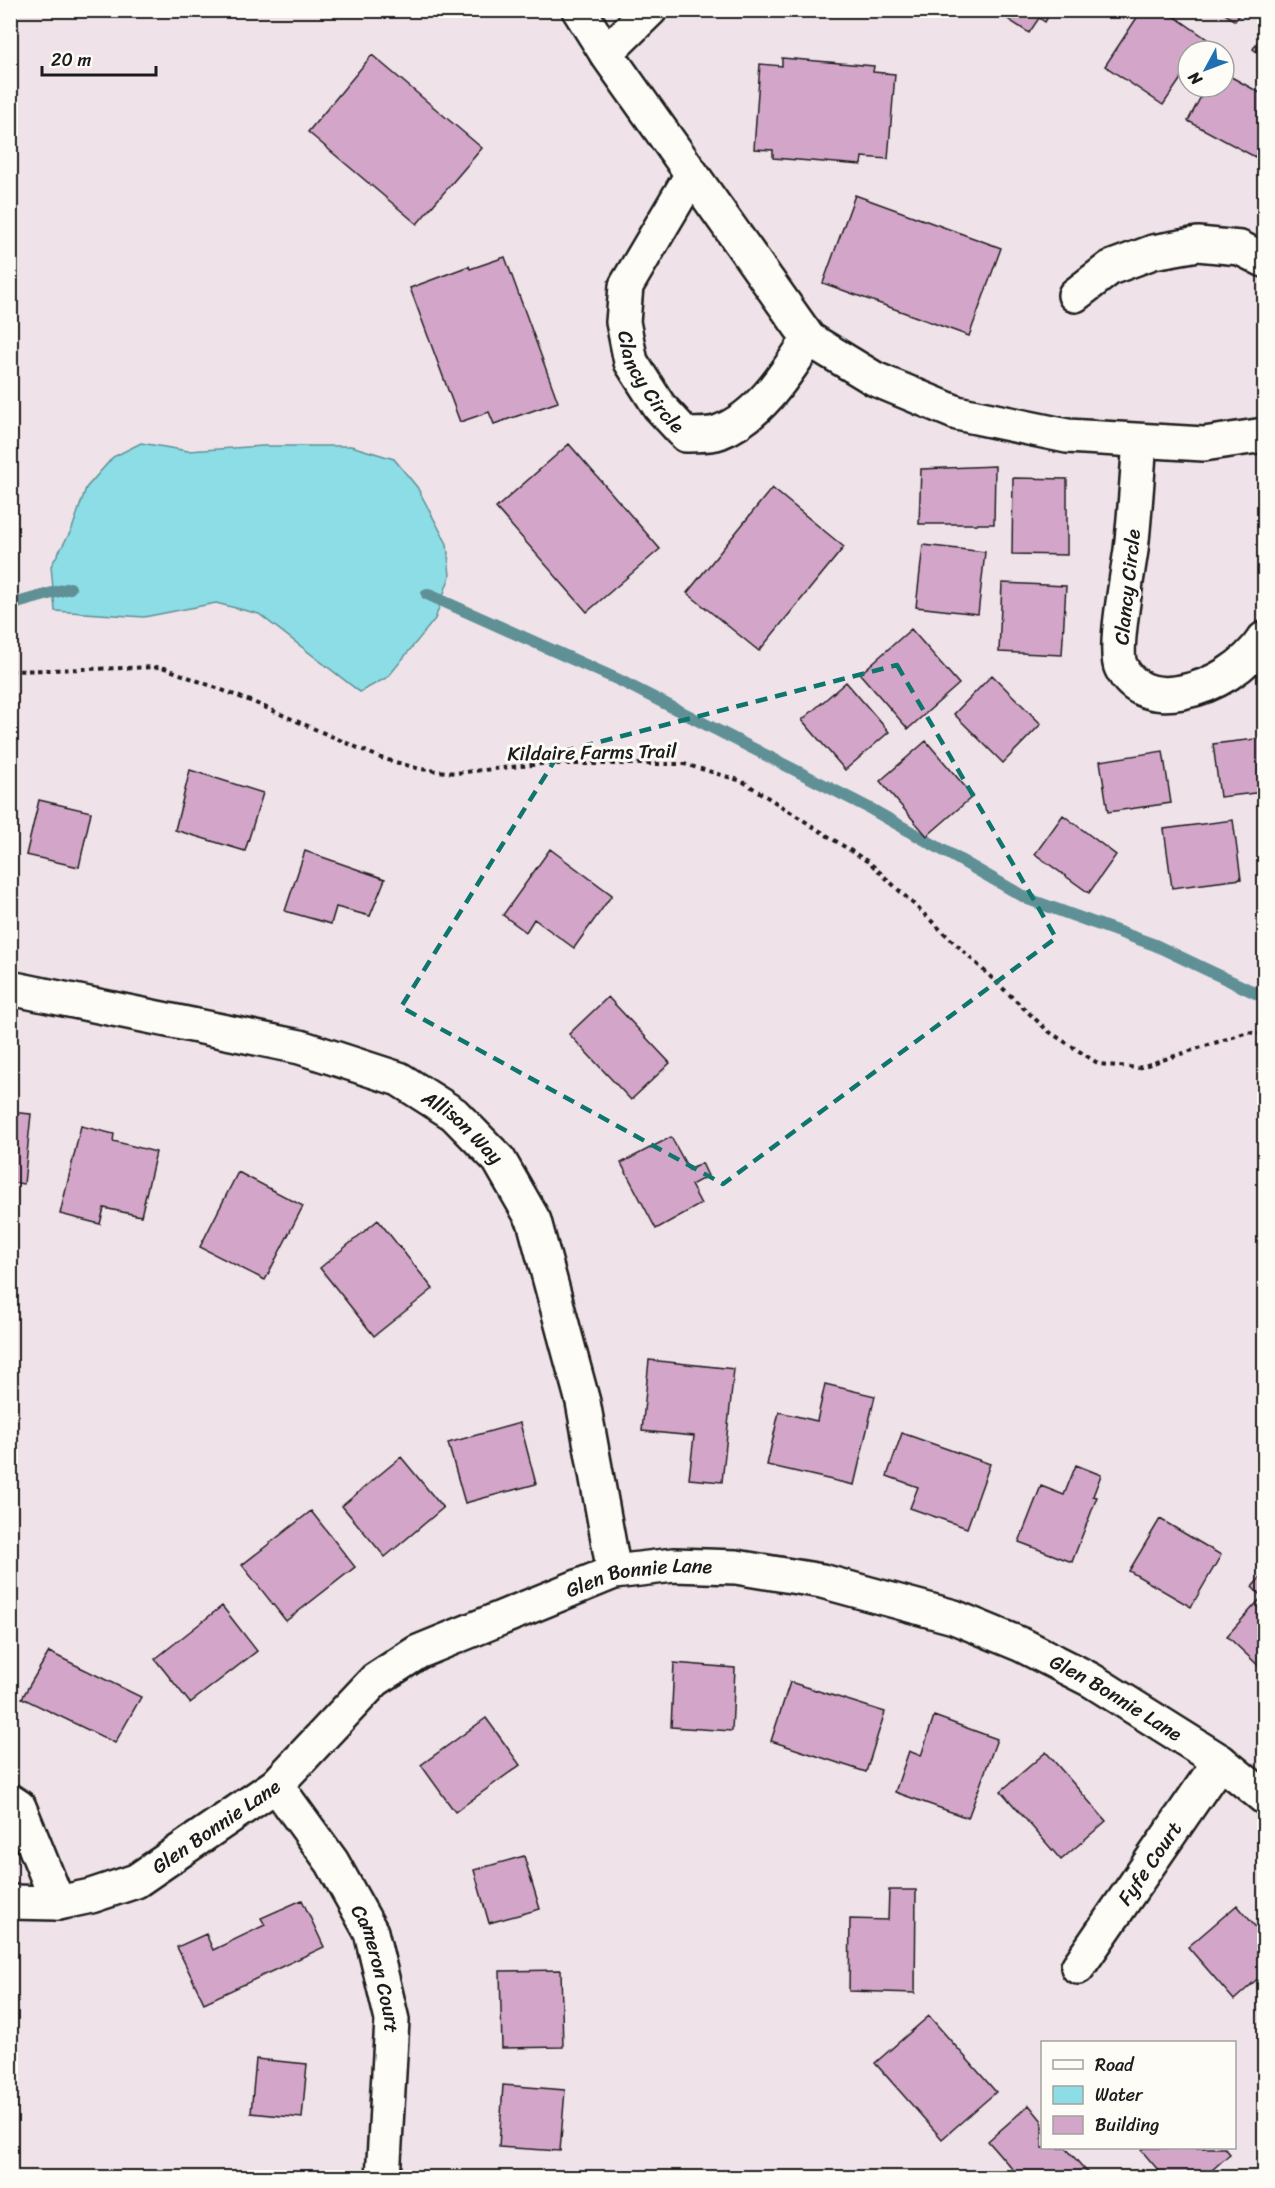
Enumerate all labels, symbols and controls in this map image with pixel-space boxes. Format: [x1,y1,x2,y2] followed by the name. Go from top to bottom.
[42,39,156,77] scale bar
[1176,39,1236,99] north arrow
[51,44,91,76] text: 20 m
[1180,64,1210,93] text: N
[607,328,694,442] street label: Clancy Circle
[1104,527,1151,647] street label: Clancy Circle
[507,734,678,771] street label: Kildaire Farms Trail
[414,1080,512,1173] street label: Allison Way
[560,1548,713,1608] street label: Glen Bonnie Lane
[1043,1645,1190,1751] street label: Glen Bonnie Lane
[144,1770,288,1883] street label: Glen Bonnie Lane
[1108,1814,1192,1913] street label: Fyfe Court
[341,1898,410,2034] street label: Cameron Court
[1041,2041,1236,2149] legend
[1095,2049,1135,2081] text: Road
[1095,2079,1144,2111] text: Water
[1095,2109,1159,2141] text: Building

